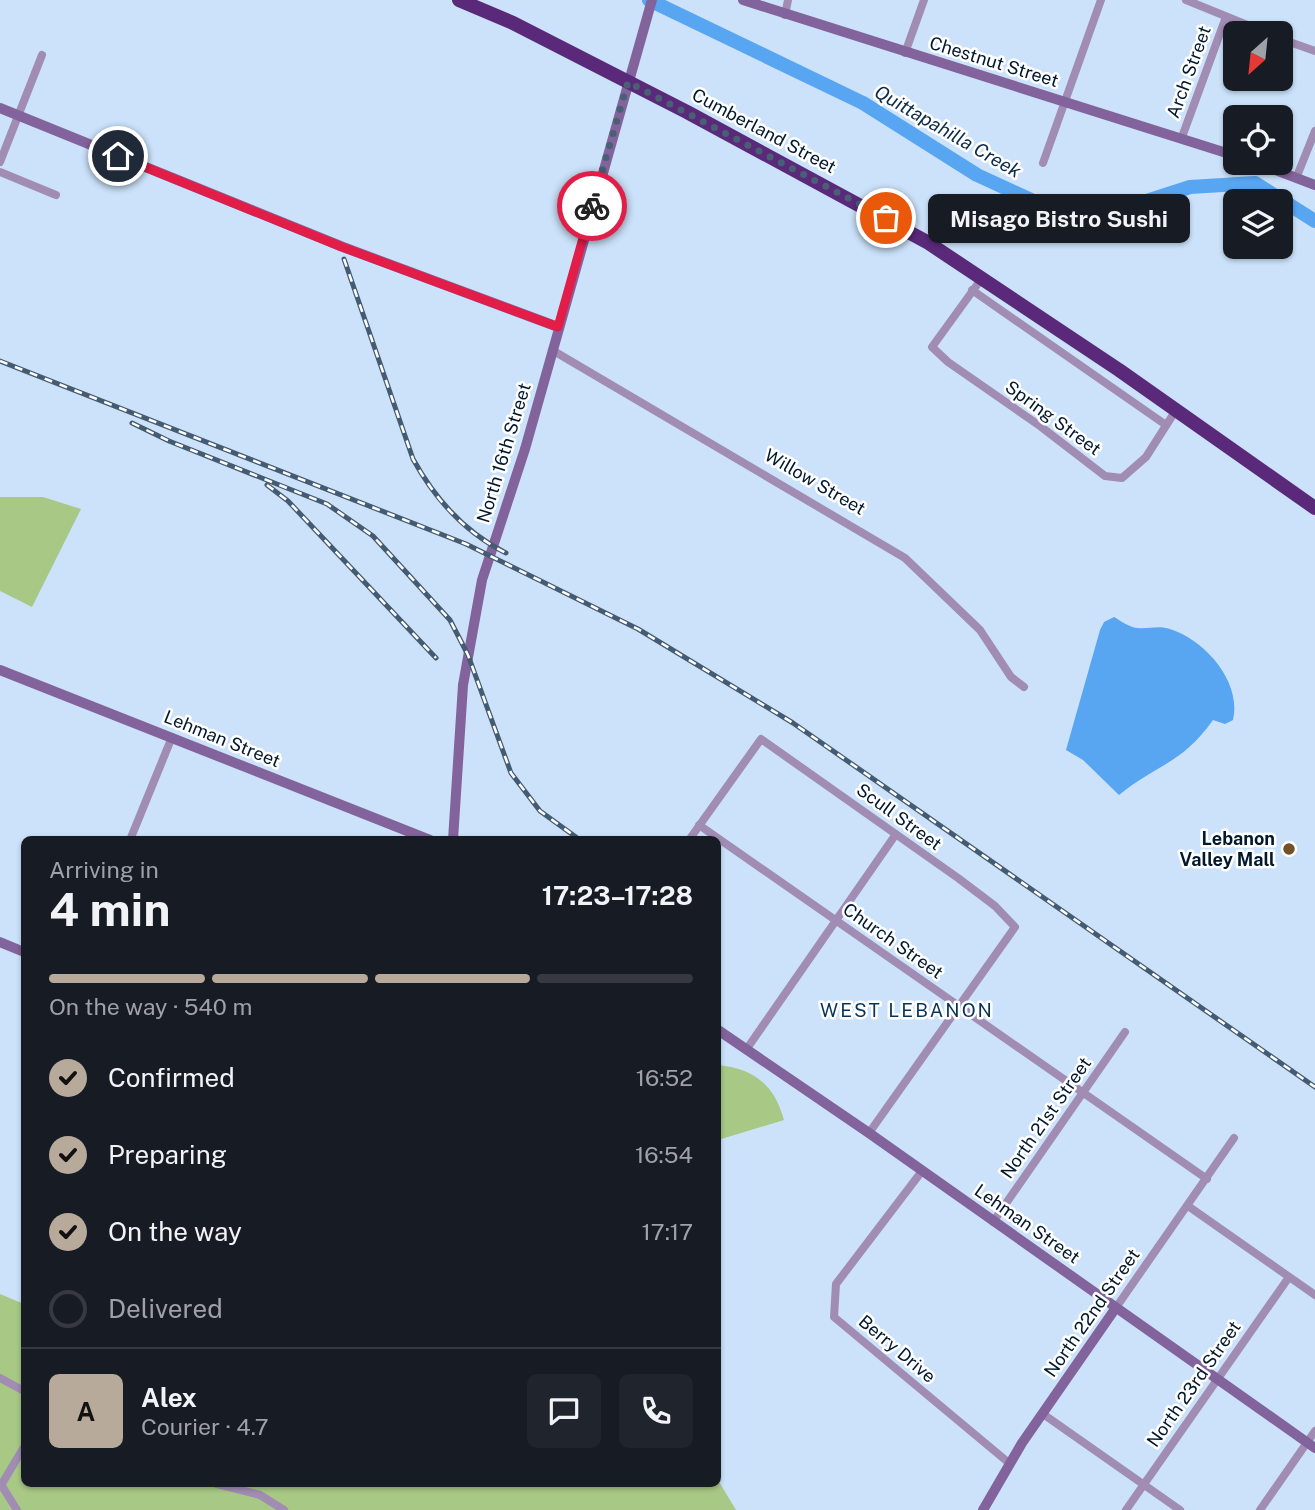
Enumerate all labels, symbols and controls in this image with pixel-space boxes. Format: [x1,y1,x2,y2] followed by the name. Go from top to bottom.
[1223,21,1293,91] north arrow
[1223,21,1293,259] map controls
[1162,23,1215,121] street label: Arch Street
[927,32,1061,91] street label: Chestnut Street
[871,80,1026,182] water label: Quittapahilla Creek
[689,84,840,177] street label: Cumberland Street
[1223,105,1293,175] button: locate
[88,126,148,186] pin
[99,137,137,175] icon: home
[557,171,627,241] courier
[573,187,611,225] icon: bike
[856,188,916,248] pin
[1223,189,1293,259] button: layers
[928,194,1190,242] callout: Misago Bistro Sushi
[867,199,905,237] icon: bag
[950,205,1168,232] text: Misago Bistro Sushi
[1001,376,1105,459] street label: Spring Street
[472,380,535,525] street label: North 16th Street
[761,444,869,519] street label: Willow Street
[161,706,283,771] street label: Lehman Street
[853,779,946,854] street label: Scull Street
[1180,828,1275,870] place label: Lebanon Valley Mall
[1281,841,1297,857] marker: Lebanon Valley Mall
[49,856,159,883] text: Arriving in
[542,880,693,911] text: 17:23–17:28
[49,882,170,936] text: 4 min
[839,898,947,983] street label: Church Street
[49,993,252,1020] text: On the way · 540 m
[820,999,994,1021] district label: WEST LEBANON
[996,1053,1095,1182] street label: North 21st Street
[49,1059,87,1097] icon: check
[108,1062,235,1093] text: Confirmed
[636,1064,693,1091] text: 16:52
[49,1136,87,1174] icon: check
[108,1139,227,1170] text: Preparing
[635,1141,693,1168] text: 16:54
[971,1180,1084,1268] street label: Lehman Street
[49,1213,87,1251] icon: check
[108,1216,242,1247] text: On the way
[641,1218,693,1245] text: 17:17
[1039,1245,1144,1381] street label: North 22nd Street
[108,1293,223,1324] text: Delivered
[855,1310,940,1387] street label: Berry Drive
[1142,1317,1245,1451] street label: North 23rd Street
[527,1374,601,1448] button: chat
[619,1374,693,1448] button: phone
[141,1382,197,1413] text: Alex
[77,1396,95,1427] text: A
[141,1413,269,1440] text: Courier · 4.7

